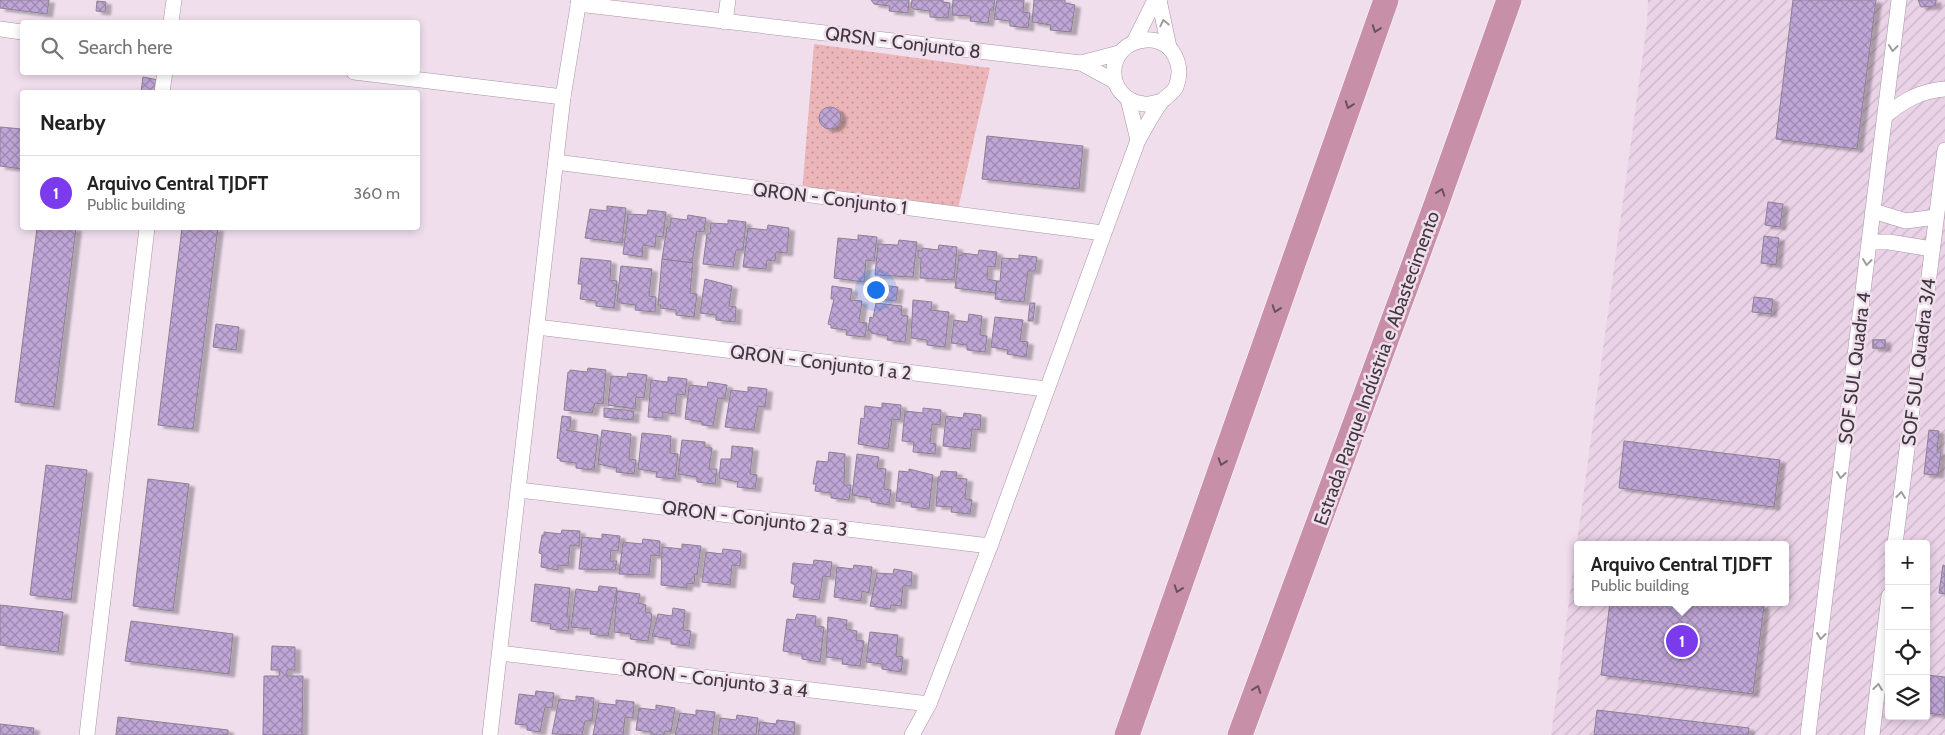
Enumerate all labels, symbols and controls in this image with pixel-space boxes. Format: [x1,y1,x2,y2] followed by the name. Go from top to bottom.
[1159,19,1170,28] one-way arrow
[20,20,420,75] search box
[824,22,982,63] street label: QRSN - Conjunto 8
[1372,25,1382,33] one-way arrow
[38,34,66,62] icon: search
[78,36,172,59] text: Search here
[1888,45,1899,53] one-way arrow
[1344,100,1354,108] one-way arrow
[40,110,106,135] text: Nearby
[87,172,268,195] text: Arquivo Central TJDFT
[752,178,908,219] street label: QRON - Conjunto 1
[53,184,59,203] text: 1
[353,184,400,203] text: 360 m
[1435,188,1445,197] one-way arrow
[87,195,185,214] text: Public building
[1309,208,1444,528] street label: Estrada Parque Indústria e Abastecimento
[1863,258,1873,266] one-way arrow
[863,277,889,303] your location
[1897,277,1940,447] street label: SOF SUL Quadra 3/4
[1834,291,1875,445] street label: SOF SUL Quadra 4
[1272,304,1282,312] one-way arrow
[729,340,913,385] street label: QRON - Conjunto 1 a 2
[1218,457,1228,466] one-way arrow
[1836,472,1847,480] one-way arrow
[1895,491,1906,499] one-way arrow
[661,496,849,541] street label: QRON - Conjunto 2 a 3
[1885,540,1930,720] map controls
[1885,540,1930,585] button: +
[1574,541,1789,606] popup
[1591,553,1772,576] text: Arquivo Central TJDFT
[1591,576,1689,595] text: Public building
[1174,585,1184,593] one-way arrow
[1885,585,1930,630] button: −
[1666,622,1698,660] pin: 1
[1885,630,1930,675] button: locate
[1816,633,1827,641] one-way arrow
[620,657,809,702] street label: QRON - Conjunto 3 a 4
[1885,675,1930,720] button: layers
[1872,682,1882,691] one-way arrow
[1251,685,1261,694] one-way arrow

